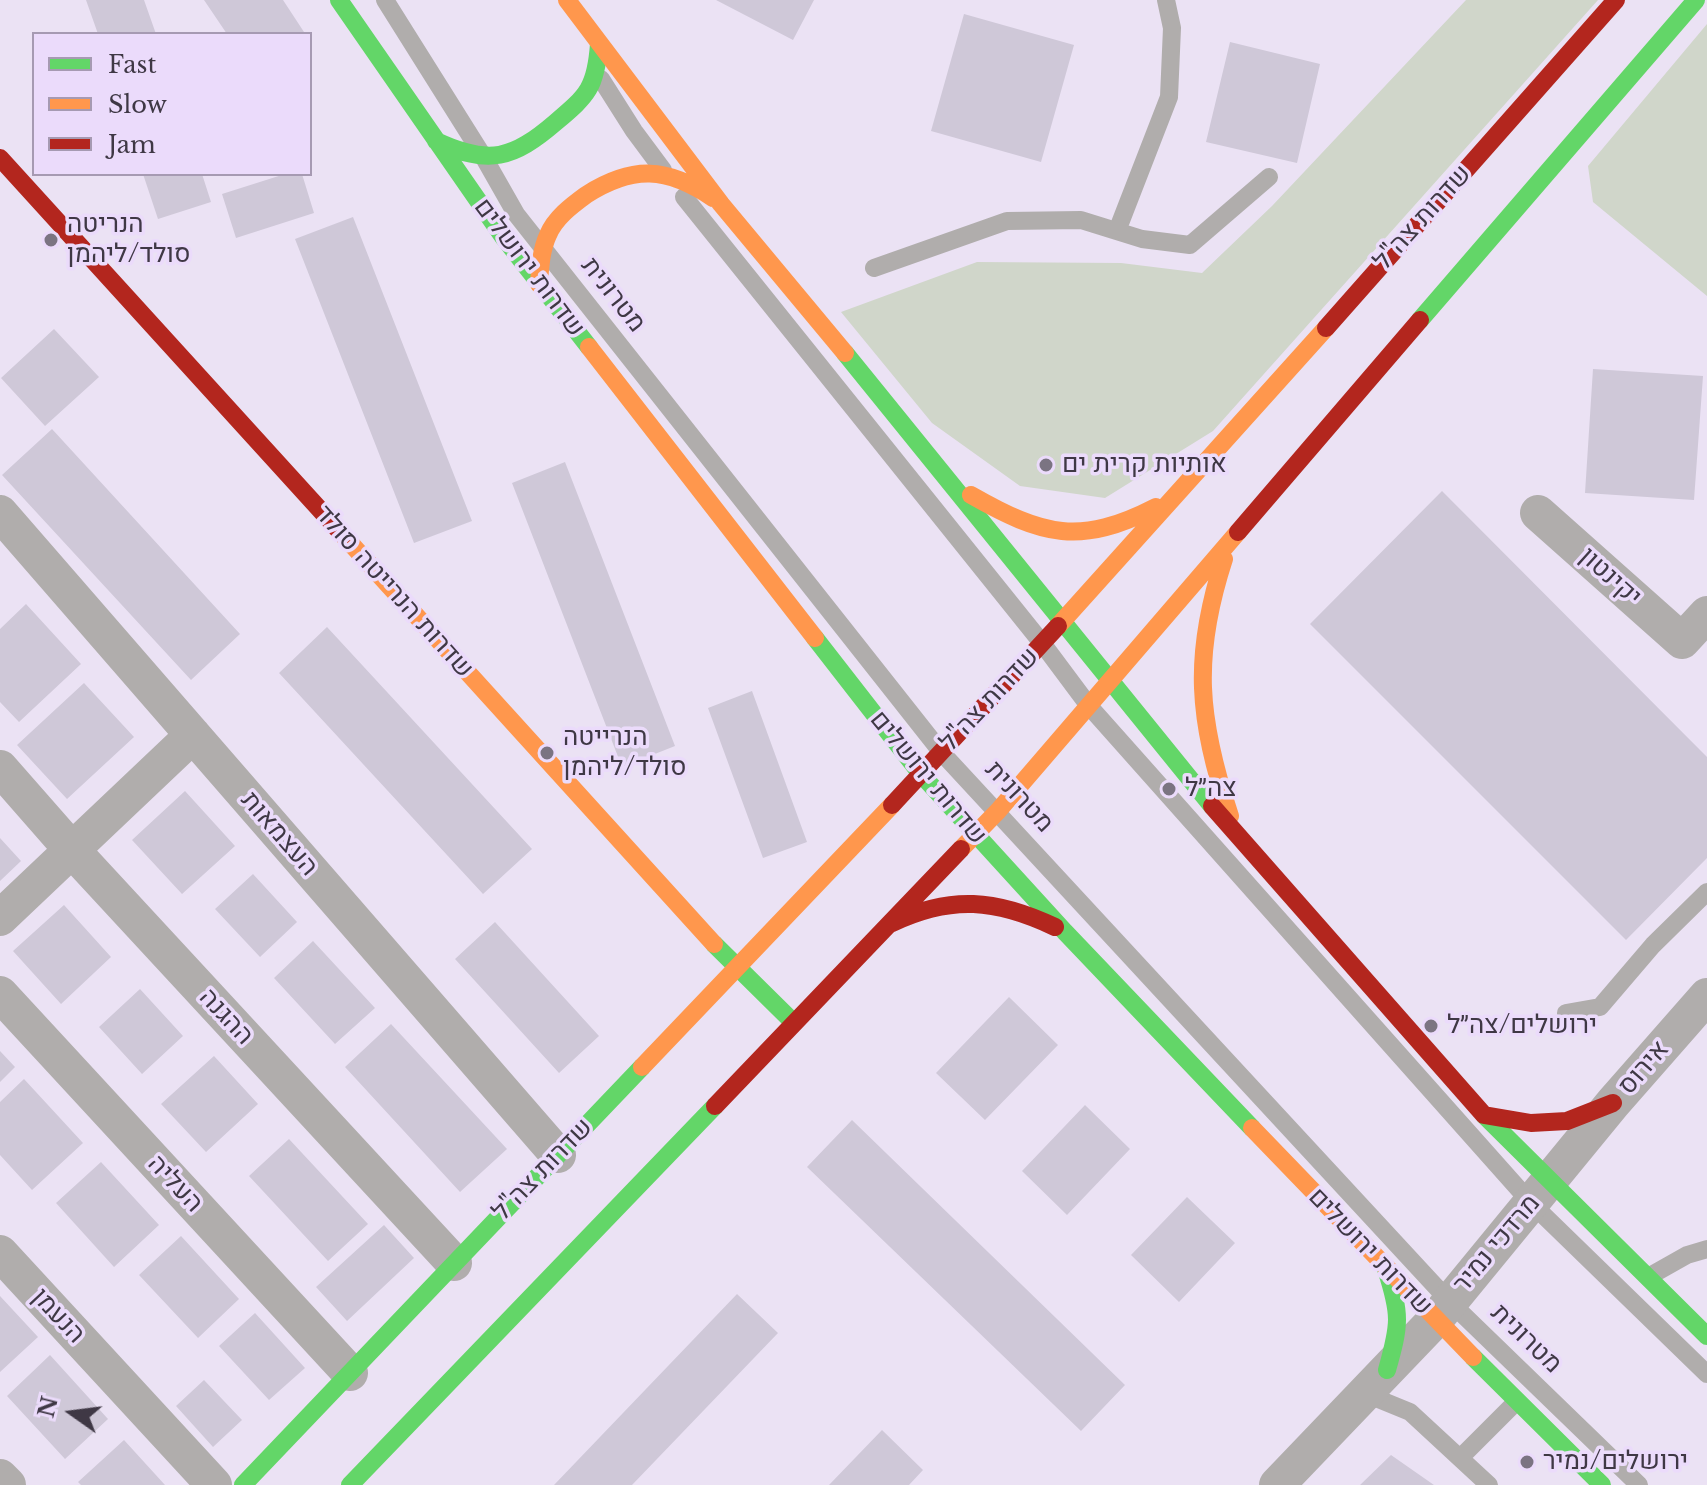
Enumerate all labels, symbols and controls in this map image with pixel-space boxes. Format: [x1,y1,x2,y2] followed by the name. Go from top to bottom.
[32,32,312,176] legend
[108,50,156,79] text: Fast
[108,90,167,119] text: Slow
[108,130,156,159] text: Jam
[1368,159,1478,277] street label: שדרות צה"ל
[467,193,591,343] street label: שדרות ירושלים
[67,209,191,270] place label: הנריטה סולד/ליהמן
[42,231,60,249] marker: הנריטה סולד/ליהמן
[574,251,652,339] street label: מטרונית
[1062,449,1227,481] place label: אותיות קרית ים
[1037,456,1055,474] marker: אותיות קרית ים
[308,499,480,685] street label: שדרות הנרייטה סולד
[1573,541,1647,613] street label: יקינטון
[934,642,1046,758] street label: שדרות צה"ל
[863,705,993,851] street label: שדרות ירושלים
[563,722,687,784] place label: הנרייטה סולד/ליהמן
[538,744,556,762] marker: הנרייטה סולד/ליהמן
[978,755,1060,839] street label: מטרונית
[1185,773,1236,805] place label: צה״ל
[1160,780,1178,798] marker: צה״ל
[234,785,324,883] street label: העצמאות
[192,982,260,1052] street label: ההגנה
[1447,1010,1597,1042] place label: ירושלים/צה״ל
[1422,1017,1440,1035] marker: ירושלים/צה״ל
[1612,1035,1676,1101] street label: אירוס
[486,1112,600,1228] street label: שדרות צה"ל
[141,1149,209,1219] street label: העליה
[1301,1182,1439,1322] street label: שדרות ירושלים
[1447,1189,1547,1299] street label: מרדכי נמיר
[25,1282,91,1350] street label: הנעמן
[1484,1298,1568,1380] street label: מטרונית
[32,1373,112,1453] north arrow
[33,1394,64,1420] text: N
[1543,1446,1688,1478] place label: ירושלים/נמיר
[1518,1453,1536,1471] marker: ירושלים/נמיר

